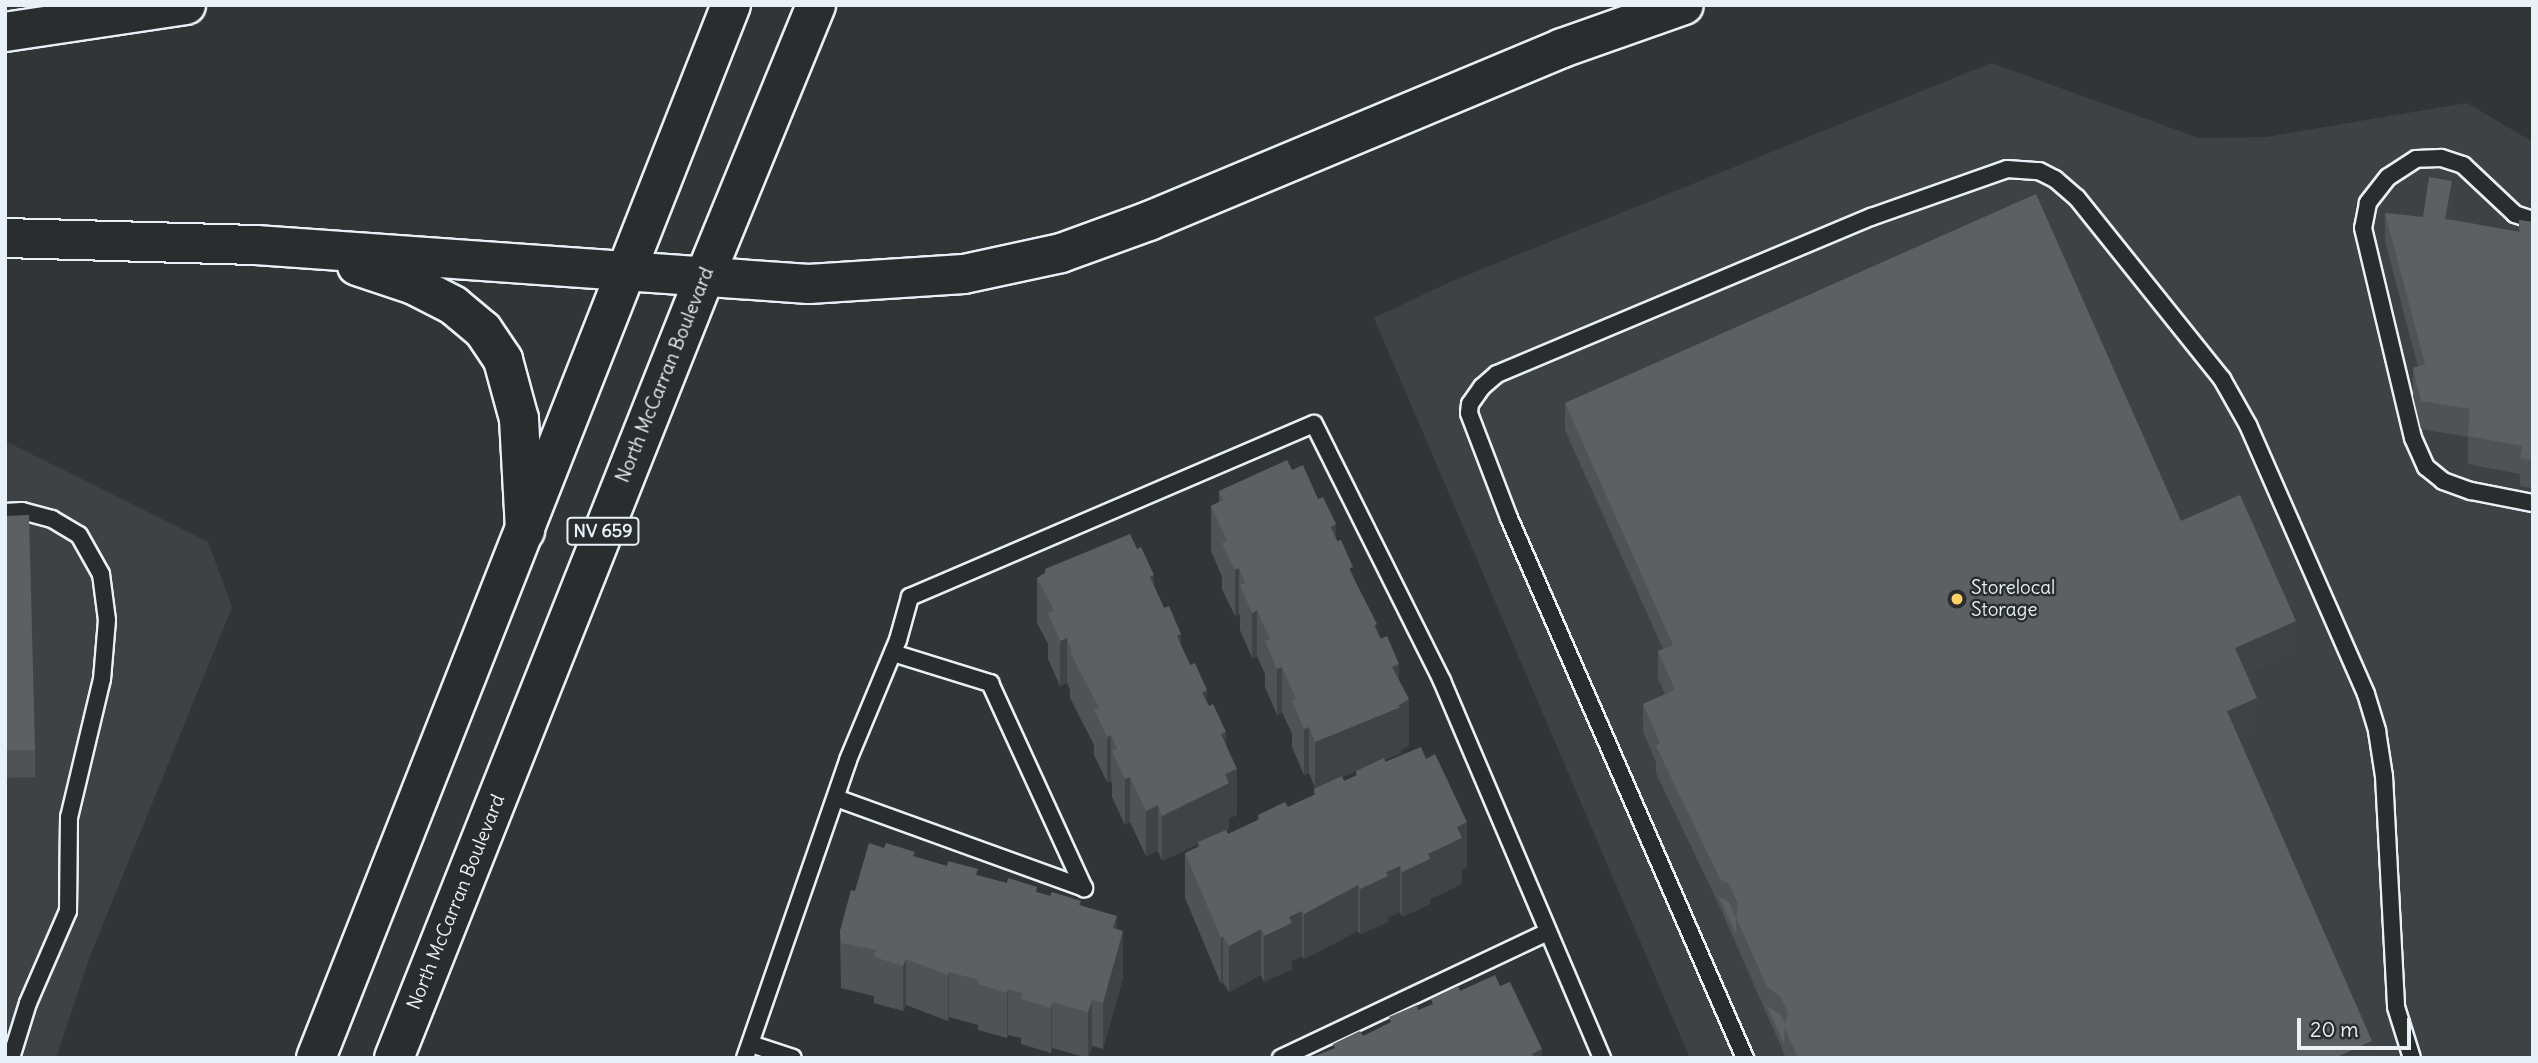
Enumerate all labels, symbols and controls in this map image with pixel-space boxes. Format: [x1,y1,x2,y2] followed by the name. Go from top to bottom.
[611,264,719,486] street label: North McCarran Boulevard
[566,516,640,546] road number: NV 659
[1971,577,2055,621] place label: Storelocal Storage
[1949,591,1965,607] marker: Storelocal Storage
[402,791,510,1013] street label: North McCarran Boulevard
[2300,1004,2414,1048] scale bar
[2310,1016,2359,1043] text: 20 m

